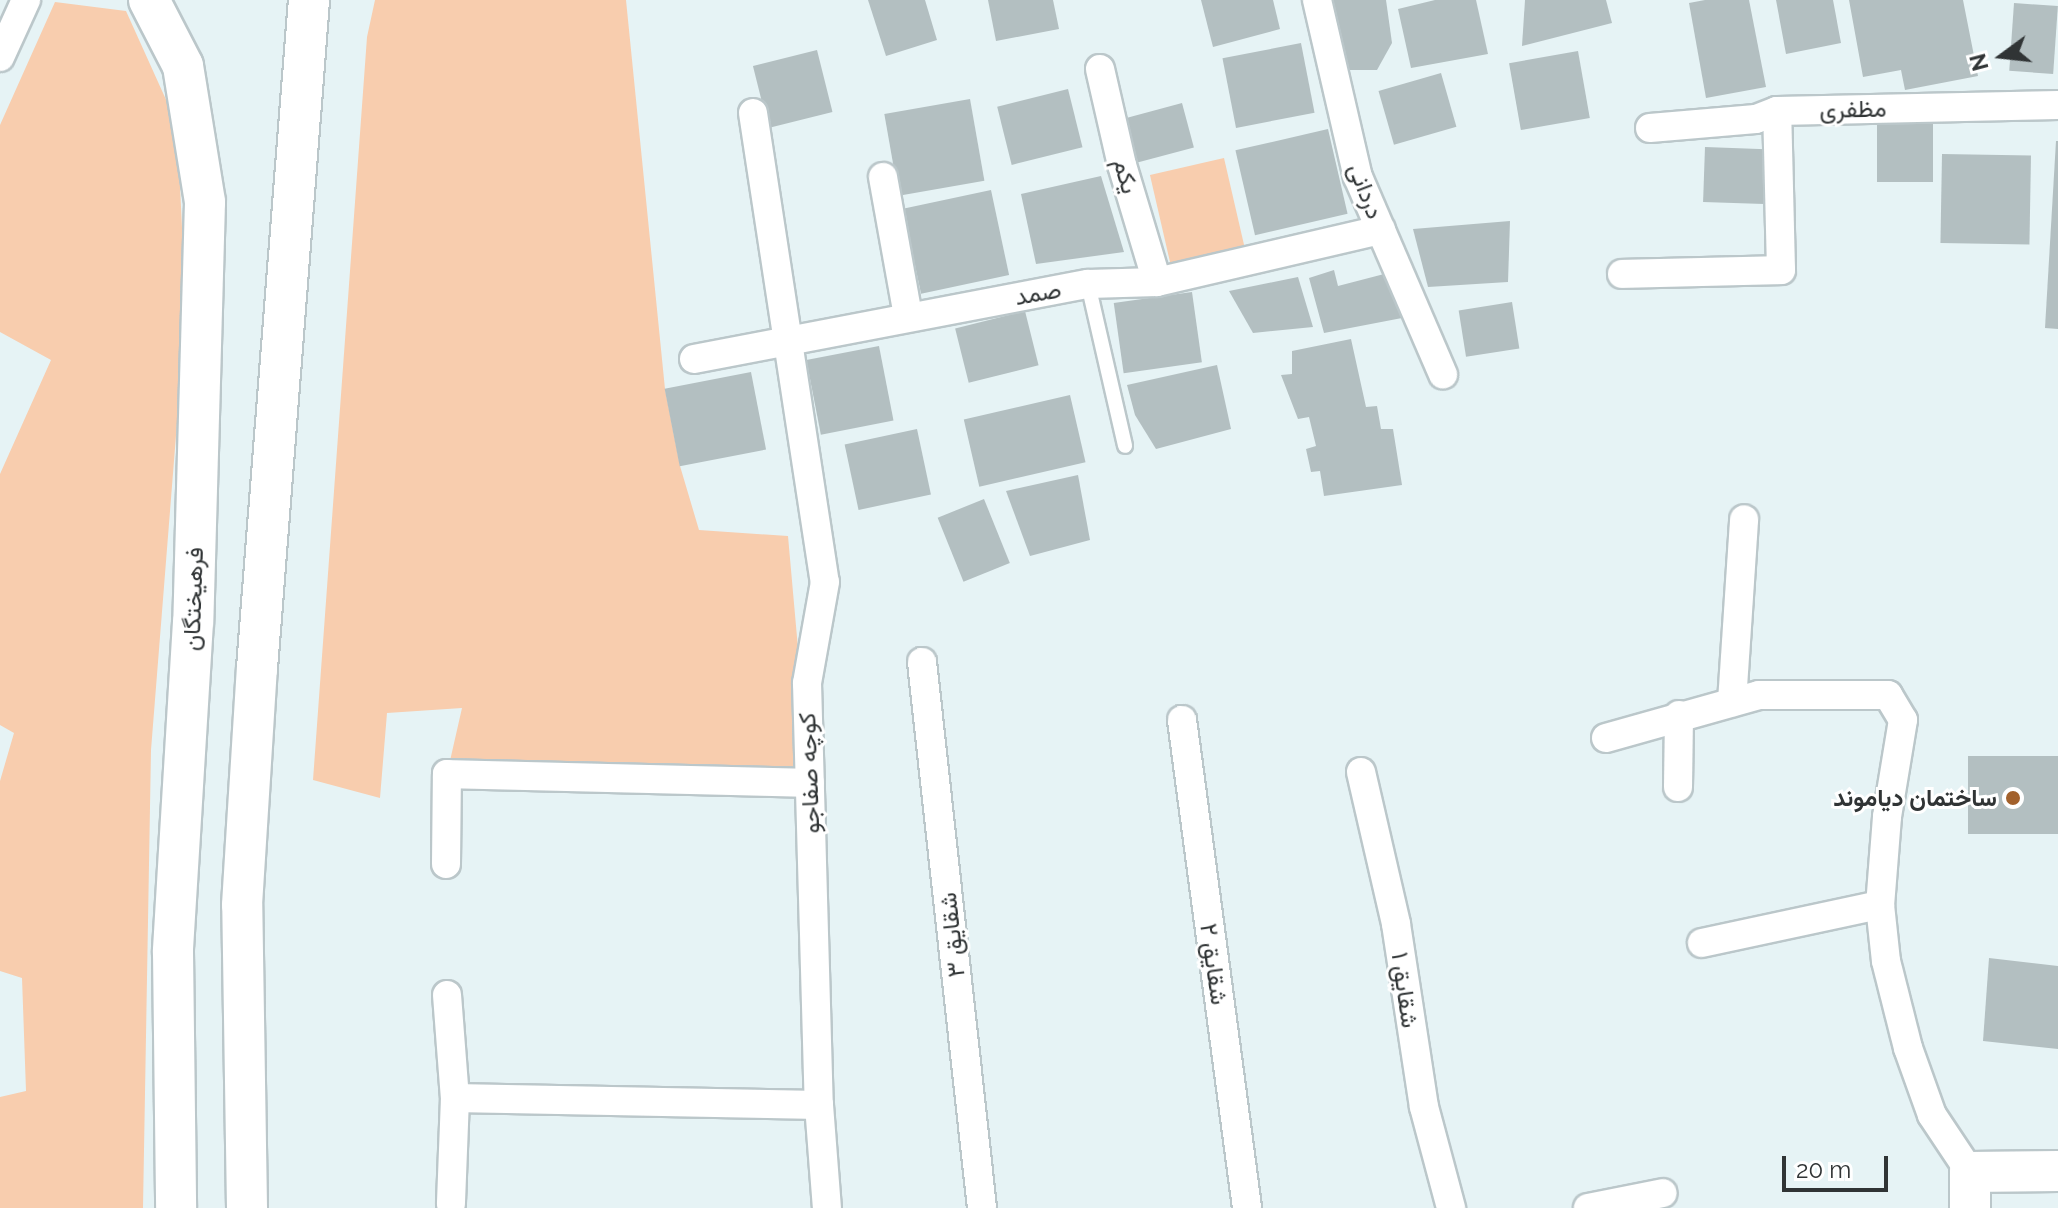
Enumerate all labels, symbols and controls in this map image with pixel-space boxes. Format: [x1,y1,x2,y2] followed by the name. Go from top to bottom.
[1962,16,2042,96] north arrow
[1964,51,1994,74] text: N
[1819,94,1887,124] street label: مظفری
[1107,155,1145,197] street label: یکم
[1342,159,1390,223] street label: دردانی
[1013,275,1063,311] street label: صمد
[177,546,209,652] street label: فرهیختگان
[792,712,826,834] street label: کوچه صفاجو
[1833,784,1997,812] place label: ساختمان دیاموند
[2004,789,2022,807] marker: ساختمان دیاموند
[933,891,971,979] street label: شقایق ۳
[1194,921,1234,1007] street label: شقایق ۲
[1385,950,1425,1030] street label: شقایق ۱
[1786,1140,1892,1190] scale bar
[1796,1155,1851,1184] text: 20 m

